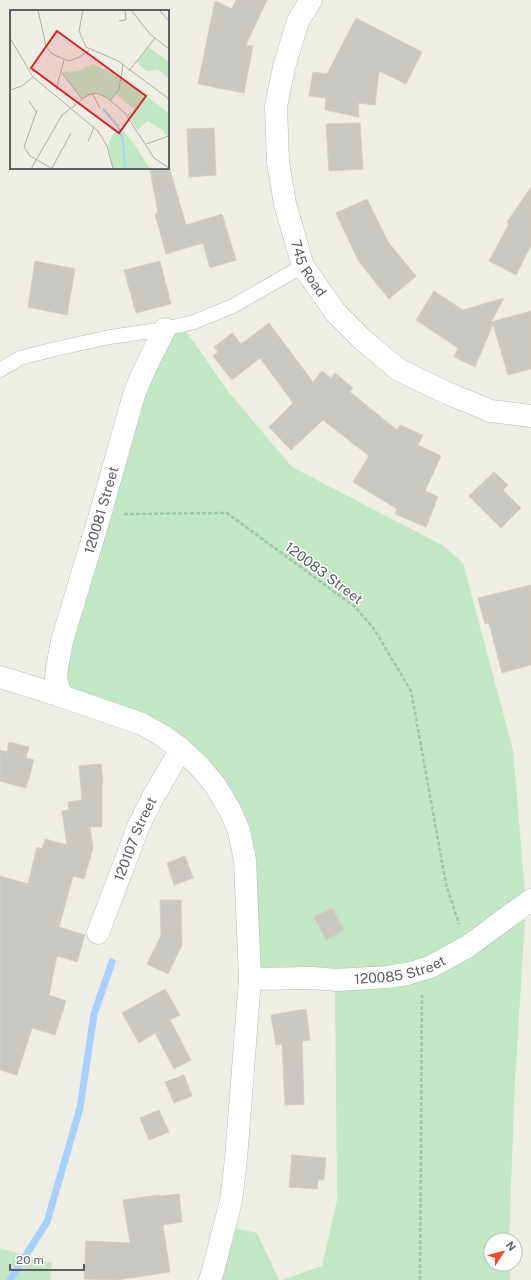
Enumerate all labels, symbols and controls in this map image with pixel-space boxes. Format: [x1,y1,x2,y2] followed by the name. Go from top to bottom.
[10,10,169,169] inset map
[288,238,330,300] street label: 745 Road
[81,464,121,556] street label: 120081 Street
[282,539,366,607] street label: 120083 Street
[110,794,160,883] street label: 120107 Street
[354,952,448,987] street label: 120085 Street
[483,1232,523,1272] north arrow
[504,1239,518,1253] text: N
[10,1246,84,1272] scale bar
[16,1253,44,1267] text: 20 m

